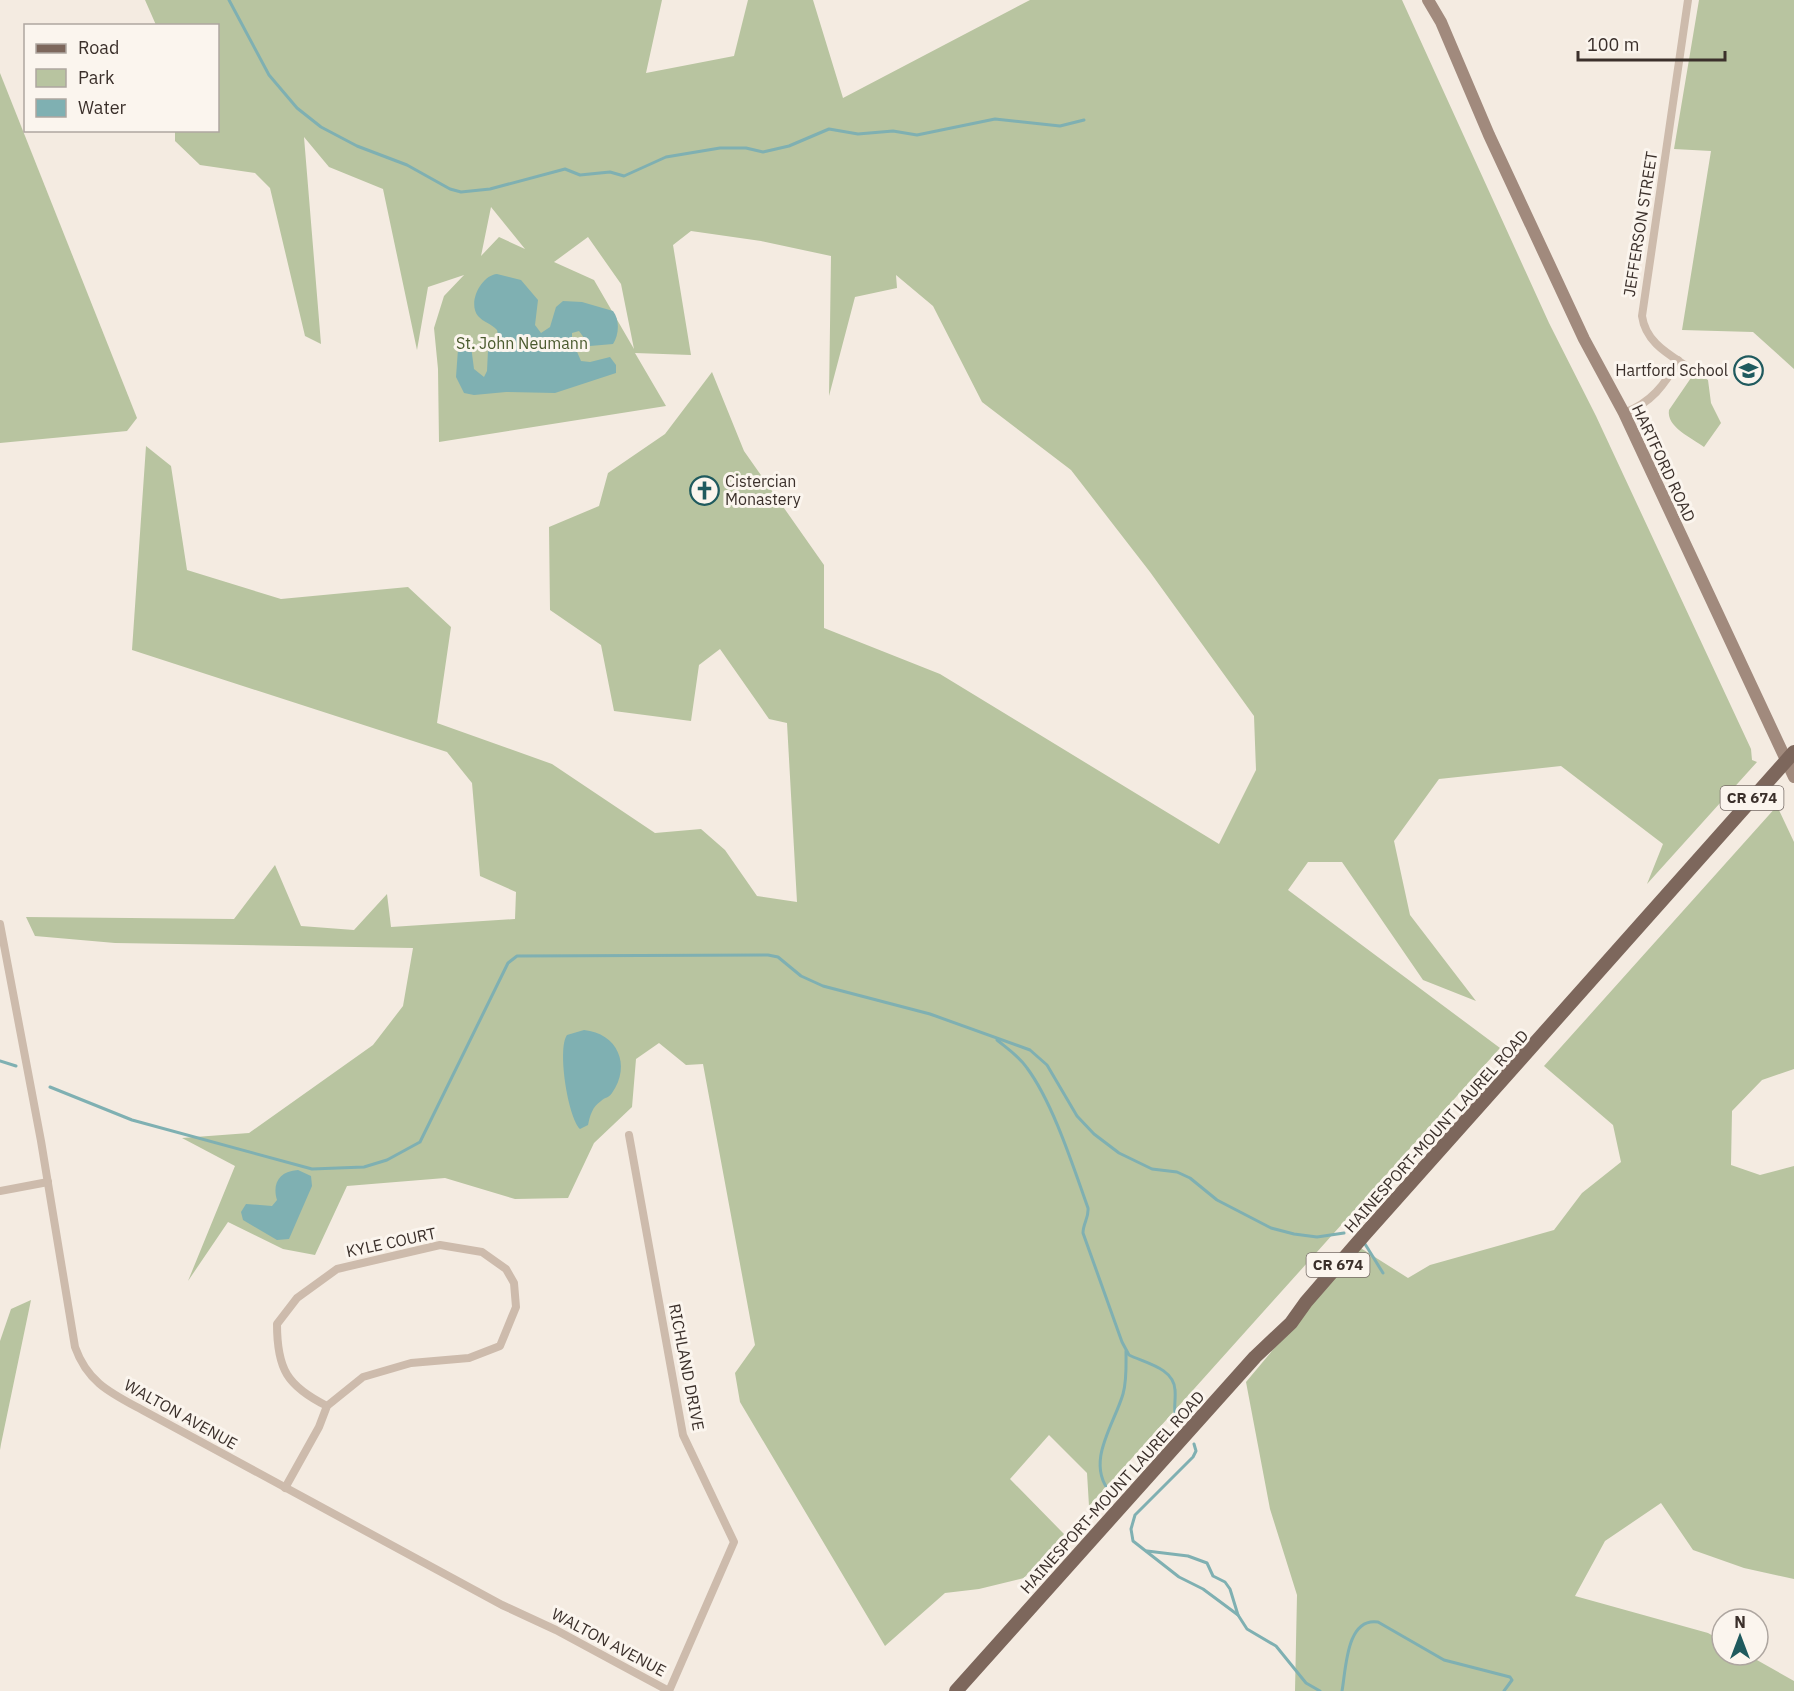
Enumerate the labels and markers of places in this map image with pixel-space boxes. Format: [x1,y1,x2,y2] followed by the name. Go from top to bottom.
[1733,354,1765,386] school or university icon: Hartford School
[1615,360,1728,380] place label: Hartford School
[725,471,801,509] place label: Cistercian Monastery
[688,474,720,506] church icon: Cistercian Monastery

